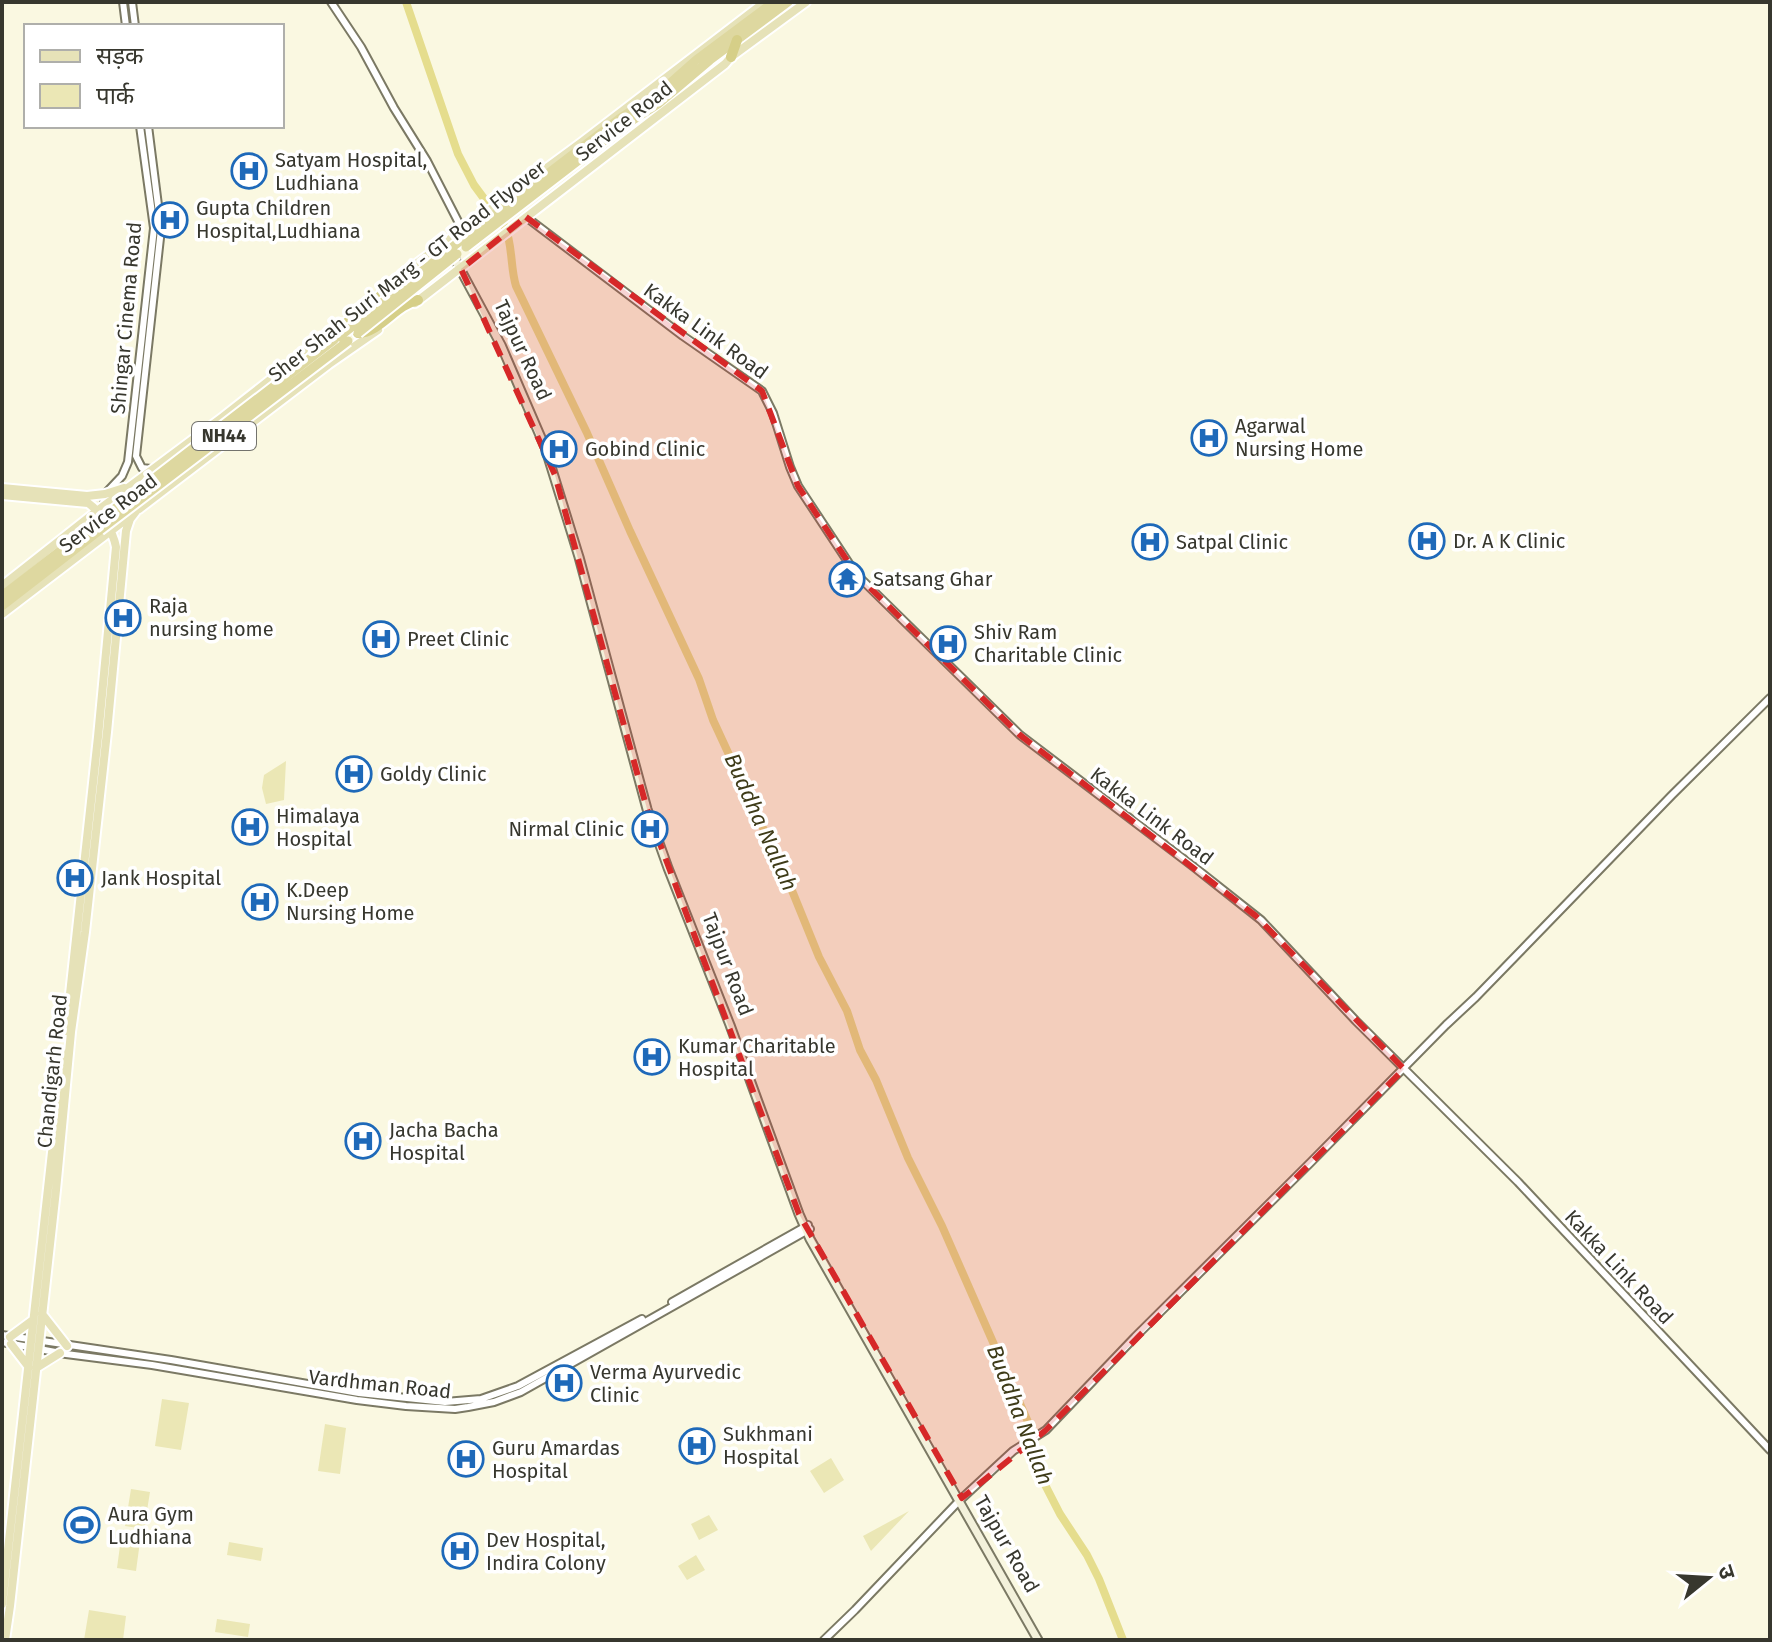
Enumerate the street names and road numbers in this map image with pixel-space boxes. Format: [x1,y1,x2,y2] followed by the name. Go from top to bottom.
[571,76,677,166] street label: Service Road
[263,155,551,387] street label: Sher Shah Suri Marg - GT Road Flyover
[106,221,146,415] street label: Shingar Cinema Road
[639,278,773,384] street label: Kakka Link Road
[489,296,557,404] street label: Tajpur Road
[192,422,256,450] road number: NH44
[54,468,162,558] street label: Service Road
[1086,762,1218,870] street label: Kakka Link Road
[697,909,759,1019] street label: Tajpur Road
[32,993,72,1149] street label: Chandigarh Road
[1560,1205,1678,1329] street label: Kakka Link Road
[308,1365,452,1403] street label: Vardhman Road
[970,1491,1044,1597] street label: Tajpur Road

